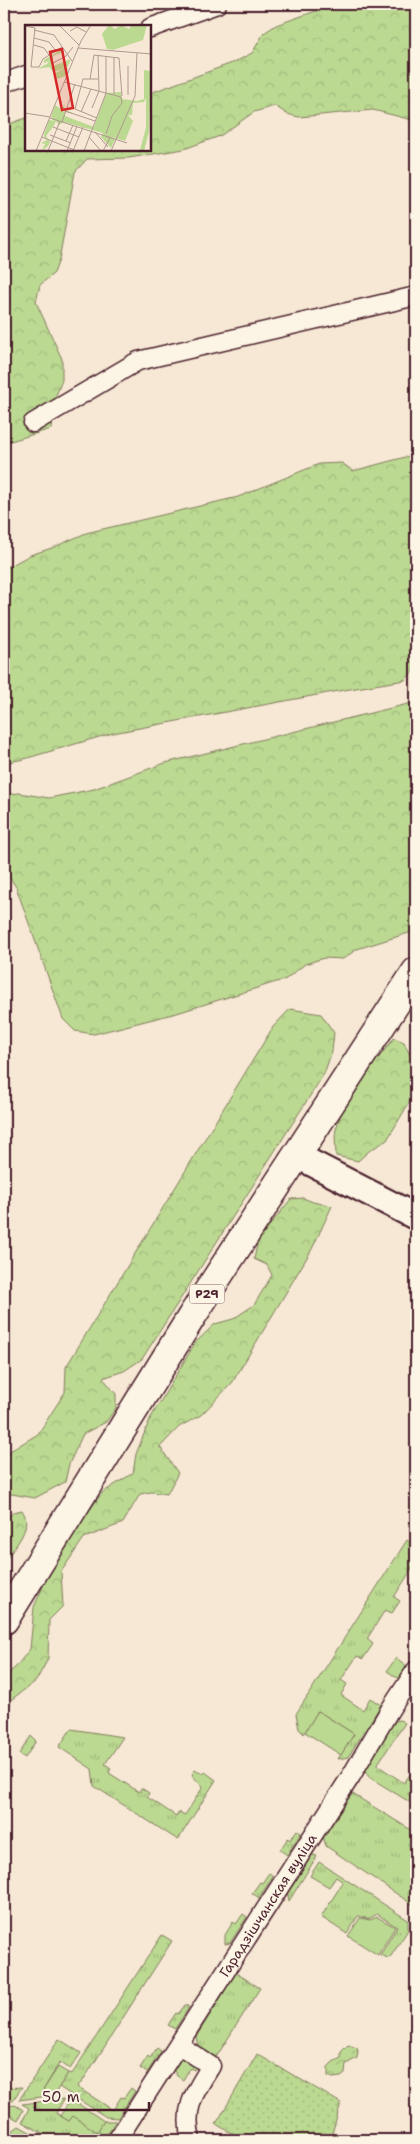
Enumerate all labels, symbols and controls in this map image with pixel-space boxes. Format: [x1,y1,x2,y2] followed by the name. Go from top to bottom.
[25,25,151,151] inset map
[190,1285,224,1304] road number: Р29
[215,1830,321,1980] street label: Гарадзішчанская вуліца
[35,2079,149,2111] scale bar
[42,2087,80,2107] text: 50 m

